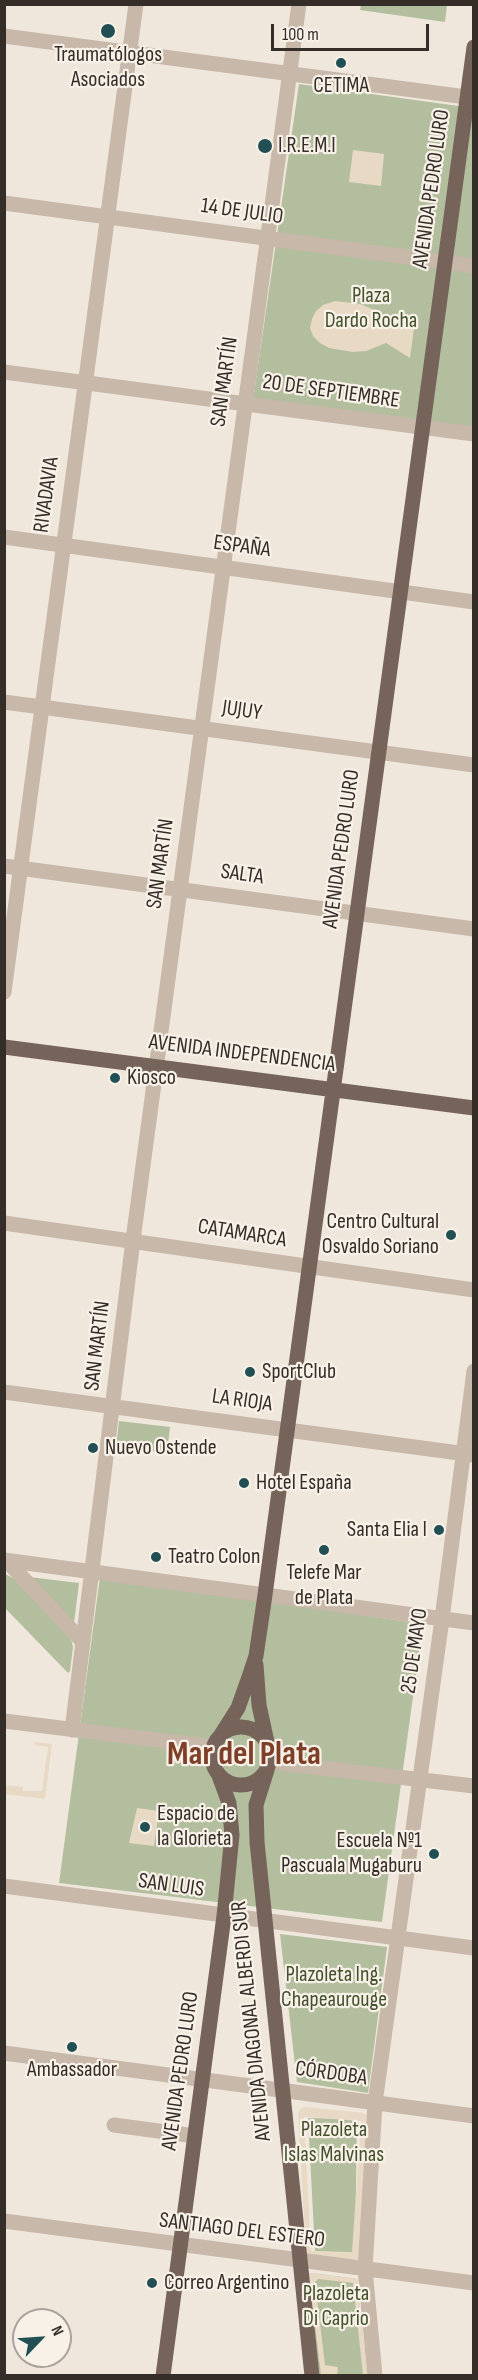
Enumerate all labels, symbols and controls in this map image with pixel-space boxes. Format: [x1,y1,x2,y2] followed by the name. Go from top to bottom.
[274,12,432,50] scale bar
[99,22,117,40] marker: Traumatólogos Asociados
[282,24,319,45] text: 100 m
[54,42,162,94] place label: Traumatólogos Asociados
[334,56,348,70] marker: CETIMA
[313,73,369,99] place label: CETIMA
[408,108,456,270] street label: AVENIDA PEDRO LURO
[278,133,336,159] place label: I.R.E.M.I
[256,137,274,155] marker: I.R.E.M.I
[199,193,285,231] street label: 14 DE JULIO
[325,283,417,334] park label: Plaza Dardo Rocha
[206,335,244,429] street label: SAN MARTÍN
[261,369,401,415] street label: 20 DE SEPTIEMBRE
[29,455,65,535] street label: RIVADAVIA
[212,530,272,564] street label: ESPAÑA
[220,695,264,727] street label: JUJUY
[318,768,366,930] street label: AVENIDA PEDRO LURO
[142,817,180,911] street label: SAN MARTÍN
[219,859,265,891] street label: SALTA
[147,1029,337,1079] street label: AVENIDA INDEPENDENCIA
[127,1065,176,1091] place label: Kiosco
[108,1071,122,1085] marker: Kiosco
[322,1209,439,1260] place label: Centro Cultural Osvaldo Soriano
[196,1214,288,1254] street label: CATAMARCA
[444,1228,458,1242] marker: Centro Cultural Osvaldo Soriano
[79,1299,117,1393] street label: SAN MARTÍN
[262,1359,336,1385] place label: SportClub
[243,1365,257,1379] marker: SportClub
[210,1384,274,1418] street label: LA RIOJA
[105,1435,217,1461] place label: Nuevo Ostende
[86,1441,100,1455] marker: Nuevo Ostende
[256,1470,352,1496] place label: Hotel España
[237,1476,251,1490] marker: Hotel España
[347,1517,427,1543] place label: Santa Elia I
[432,1523,446,1537] marker: Santa Elia I
[317,1543,331,1557] marker: Telefe Mar de Plata
[168,1544,260,1570] place label: Teatro Colon
[149,1550,163,1564] marker: Teatro Colon
[286,1560,362,1612] place label: Telefe Mar de Plata
[396,1607,434,1695] street label: 25 DE MAYO
[167,1735,321,1775] district label: Mar del Plata
[157,1801,235,1852] place label: Espacio de la Glorieta
[138,1820,152,1834] marker: Espacio de la Glorieta
[281,1828,422,1880] place label: Escuela Nº1 Pascuala Mugaburu
[427,1847,441,1861] marker: Escuela Nº1 Pascuala Mugaburu
[136,1868,206,1904] street label: SAN LUIS
[226,1900,278,2142] street label: AVENIDA DIAGONAL ALBERDI SUR
[281,1962,387,2014] park label: Plazoleta Ing. Chapeaurouge
[157,1990,205,2152] street label: AVENIDA PEDRO LURO
[65,2040,79,2054] marker: Ambassador
[293,2056,369,2092] street label: CÓRDOBA
[27,2057,117,2083] place label: Ambassador
[284,2117,384,2168] park label: Plazoleta Islas Malvinas
[158,2208,326,2254] street label: SANTIAGO DEL ESTERO
[164,2270,289,2296] place label: Correo Argentino
[145,2276,159,2290] marker: Correo Argentino
[303,2281,369,2332] park label: Plazoleta Di Caprio
[12,2308,72,2368] north arrow
[47,2323,67,2339] text: N

